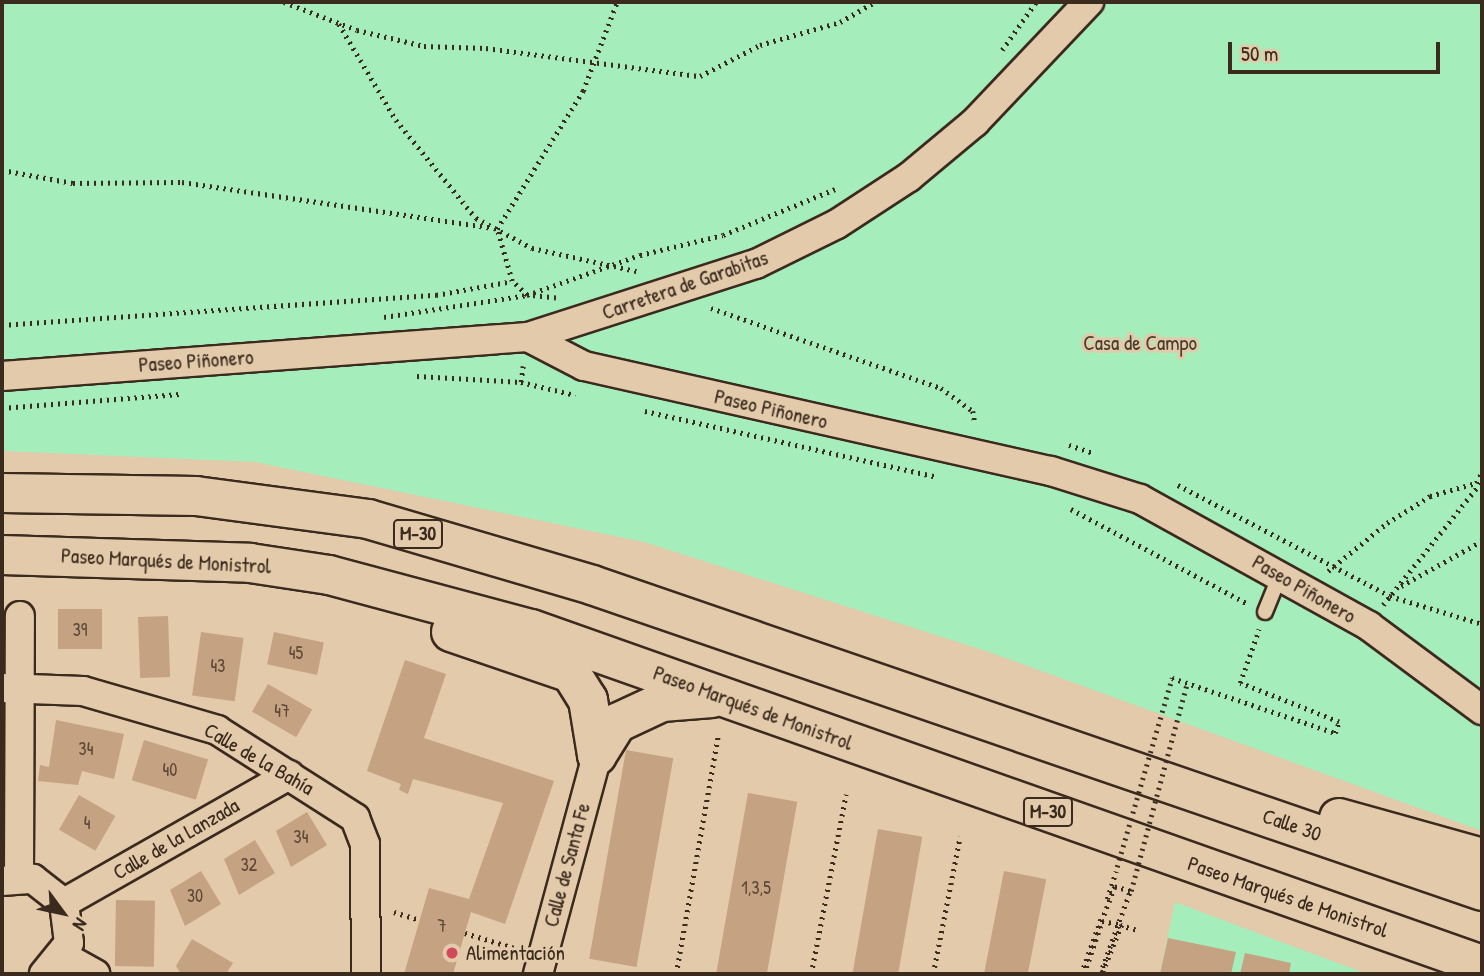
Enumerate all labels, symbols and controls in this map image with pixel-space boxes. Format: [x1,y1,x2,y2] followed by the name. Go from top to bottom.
[1232,28,1444,72] scale bar
[1241,39,1278,68] text: 50 m
[599,245,771,325] street label: Carretera de Garabitas
[1083,330,1197,356] park label: Casa de Campo
[138,344,254,378] street label: Paseo Piñonero
[712,384,830,434] street label: Paseo Piñonero
[392,519,444,550] road number: M-30
[60,543,272,579] street label: Paseo Marqués de Monistrol
[1248,549,1360,629] street label: Paseo Piñonero
[73,619,87,641] house number: 39
[289,642,303,664] house number: 45
[211,655,225,677] house number: 43
[650,660,856,756] street label: Paseo Marqués de Monistrol
[274,700,290,722] house number: 47
[200,717,318,801] street label: Calle de la Bahía
[79,738,93,760] house number: 34
[163,759,177,781] house number: 40
[109,793,243,885] street label: Calle de la Lanzada
[1022,796,1074,828] road number: M-30
[538,800,596,930] street label: Calle de Santa Fe
[1259,803,1325,847] street label: Calle 30
[84,812,90,834] house number: 4
[294,826,308,848] house number: 34
[1184,851,1392,943] street label: Paseo Marqués de Monistrol
[241,854,257,876] house number: 32
[741,877,771,899] house number: 1,3,5
[28,878,98,948] north arrow
[187,885,203,907] house number: 30
[67,913,94,936] text: N
[438,915,446,937] house number: 7
[466,940,565,966] place label: Alimentación
[444,945,460,961] marker: Alimentación

